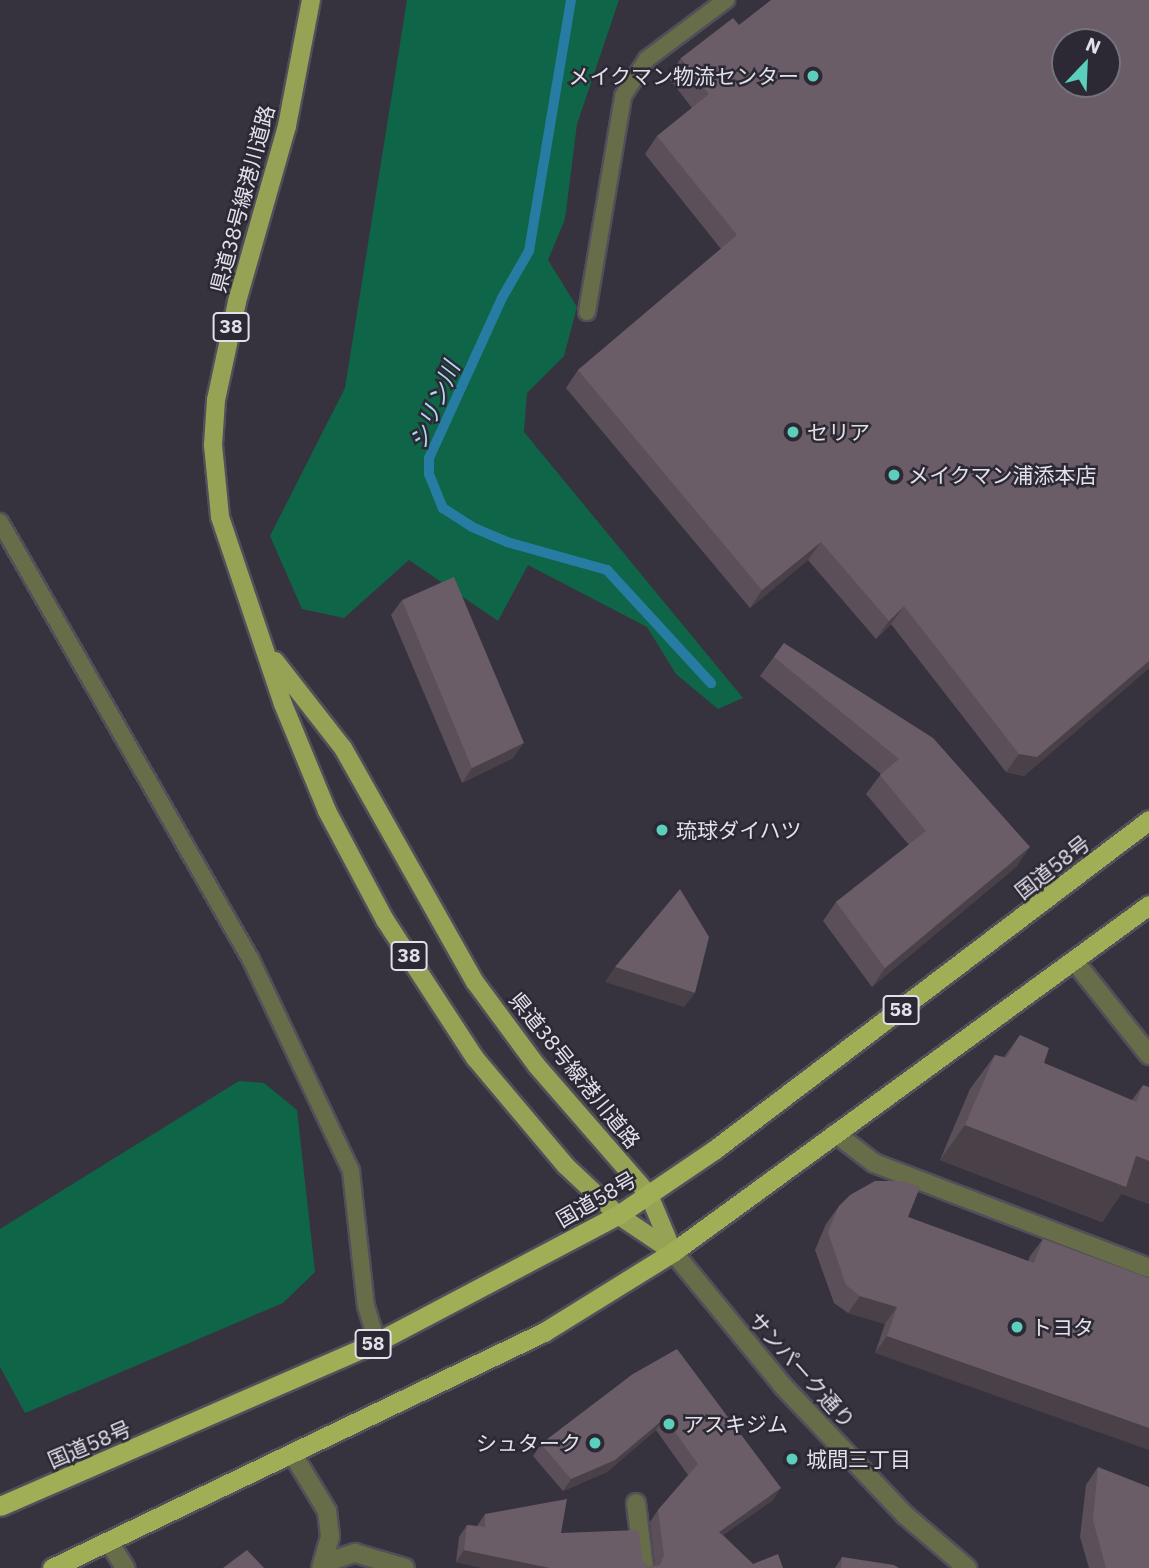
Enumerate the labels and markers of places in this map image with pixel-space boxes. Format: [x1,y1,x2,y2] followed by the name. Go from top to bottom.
[568,63,799,89] place label: メイクマン物流センター
[805,68,821,84] marker: メイクマン物流センター
[807,419,870,445] place label: セリア
[785,424,801,440] marker: セリア
[908,462,1097,488] place label: メイクマン浦添本店
[886,467,902,483] marker: メイクマン浦添本店
[676,817,802,843] place label: 琉球ダイハツ
[654,822,670,838] marker: 琉球ダイハツ
[1031,1314,1094,1340] place label: トヨタ
[1009,1319,1025,1335] marker: トヨタ
[683,1411,788,1437] place label: アスキジム
[661,1416,677,1432] marker: アスキジム
[476,1430,581,1456] place label: シュターク
[587,1435,603,1451] marker: シュターク
[806,1446,911,1472] place label: 城間三丁目
[784,1451,800,1467] marker: 城間三丁目

